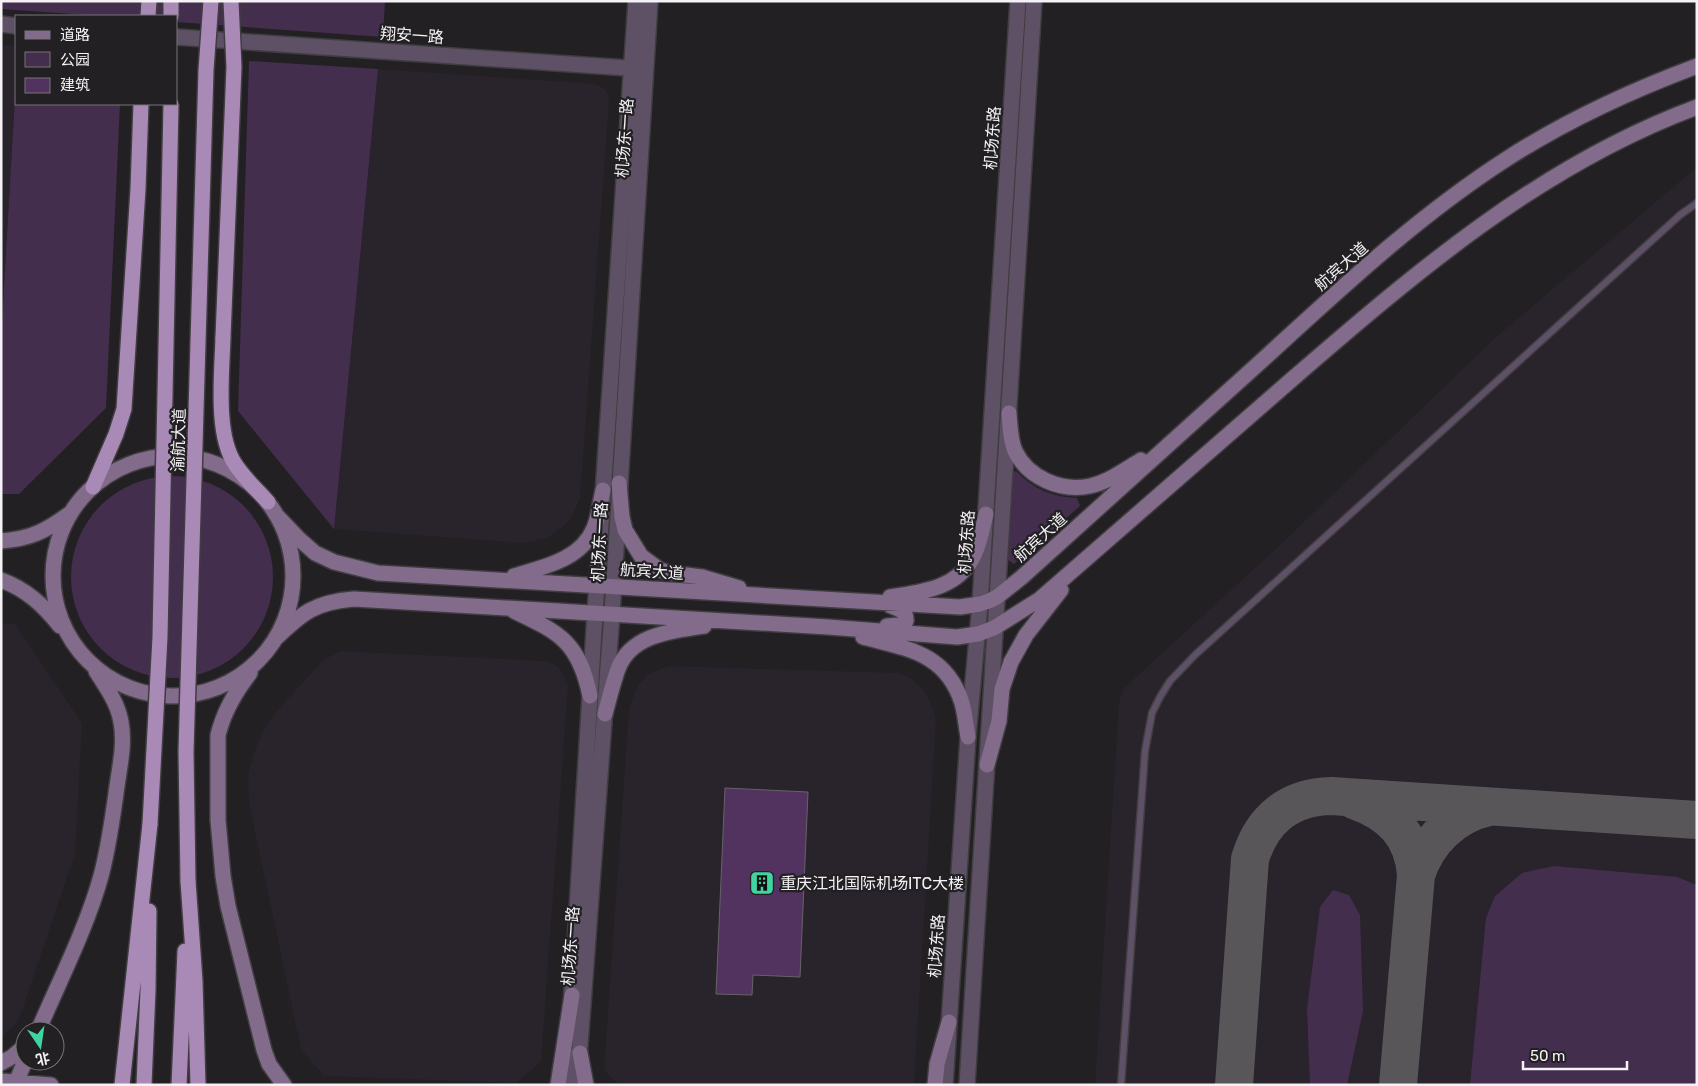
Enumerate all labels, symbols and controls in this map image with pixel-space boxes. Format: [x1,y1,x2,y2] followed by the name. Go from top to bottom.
[15,15,178,105] legend
[379,24,445,47] street label: 翔安一路
[60,26,90,44] text: 道路
[60,51,90,69] text: 公园
[60,76,90,94] text: 建筑
[612,97,637,179] street label: 机场东一路
[981,105,1004,171] street label: 机场东路
[1311,238,1372,295] street label: 航宾大道
[168,408,189,472] street label: 渝航大道
[588,502,611,582] street label: 机场东一路
[955,509,978,575] street label: 机场东路
[1010,509,1070,566] street label: 航宾大道
[619,560,685,583] street label: 航宾大道
[749,870,775,896] building icon: 重庆江北国际机场ITC大楼
[780,874,964,893] place label: 重庆江北国际机场ITC大楼
[558,905,583,987] street label: 机场东一路
[925,913,948,979] street label: 机场东路
[15,1021,65,1071] north arrow
[1523,1038,1627,1070] scale bar
[1530,1047,1565,1065] text: 50 m
[34,1048,52,1068] text: 北

